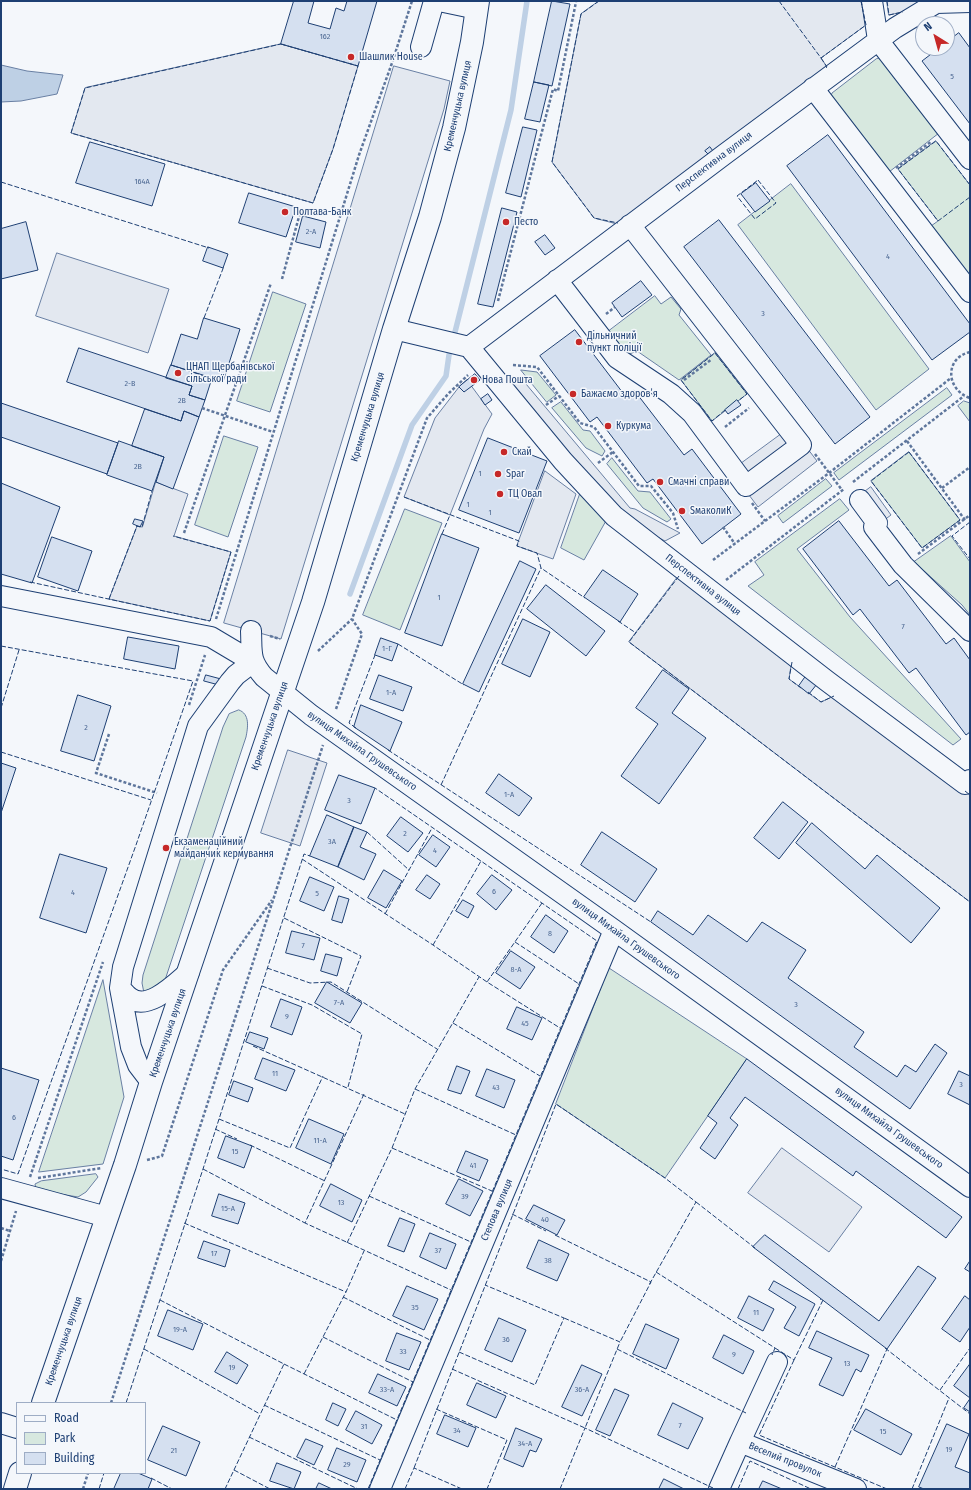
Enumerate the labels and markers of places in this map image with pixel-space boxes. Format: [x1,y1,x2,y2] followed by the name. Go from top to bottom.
[359,51,423,63] place label: Шашлик House
[346,52,356,62] marker: Шашлик House
[293,206,352,218] place label: Полтава-Банк
[280,207,290,217] marker: Полтава-Банк
[514,216,538,228] place label: Песто
[501,217,511,227] marker: Песто
[587,330,642,354] place label: Дільничний пункт поліції
[574,337,584,347] marker: Дільничний пункт поліції
[186,361,274,384] place label: ЦНАП Щербанівської сільської ради
[173,368,183,378] marker: ЦНАП Щербанівської сільської ради
[482,374,533,386] place label: Нова Пошта
[469,375,479,385] marker: Нова Пошта
[581,388,658,400] place label: Бажаємо здоровʼя
[568,389,578,399] marker: Бажаємо здоровʼя
[616,420,651,432] place label: Куркума
[603,421,613,431] marker: Куркума
[512,446,532,458] place label: Скай
[499,447,509,457] marker: Скай
[506,468,525,480] place label: Spar
[493,469,503,479] marker: Spar
[668,476,729,488] place label: Смачні справи
[655,477,665,487] marker: Смачні справи
[508,488,542,500] place label: ТЦ Овал
[495,489,505,499] marker: ТЦ Овал
[690,505,732,517] place label: SмаколиК
[677,506,687,516] marker: SмаколиК
[174,836,274,860] place label: Екзаменаційний майданчик кермування
[161,843,171,853] marker: Екзаменаційний майданчик кермування

